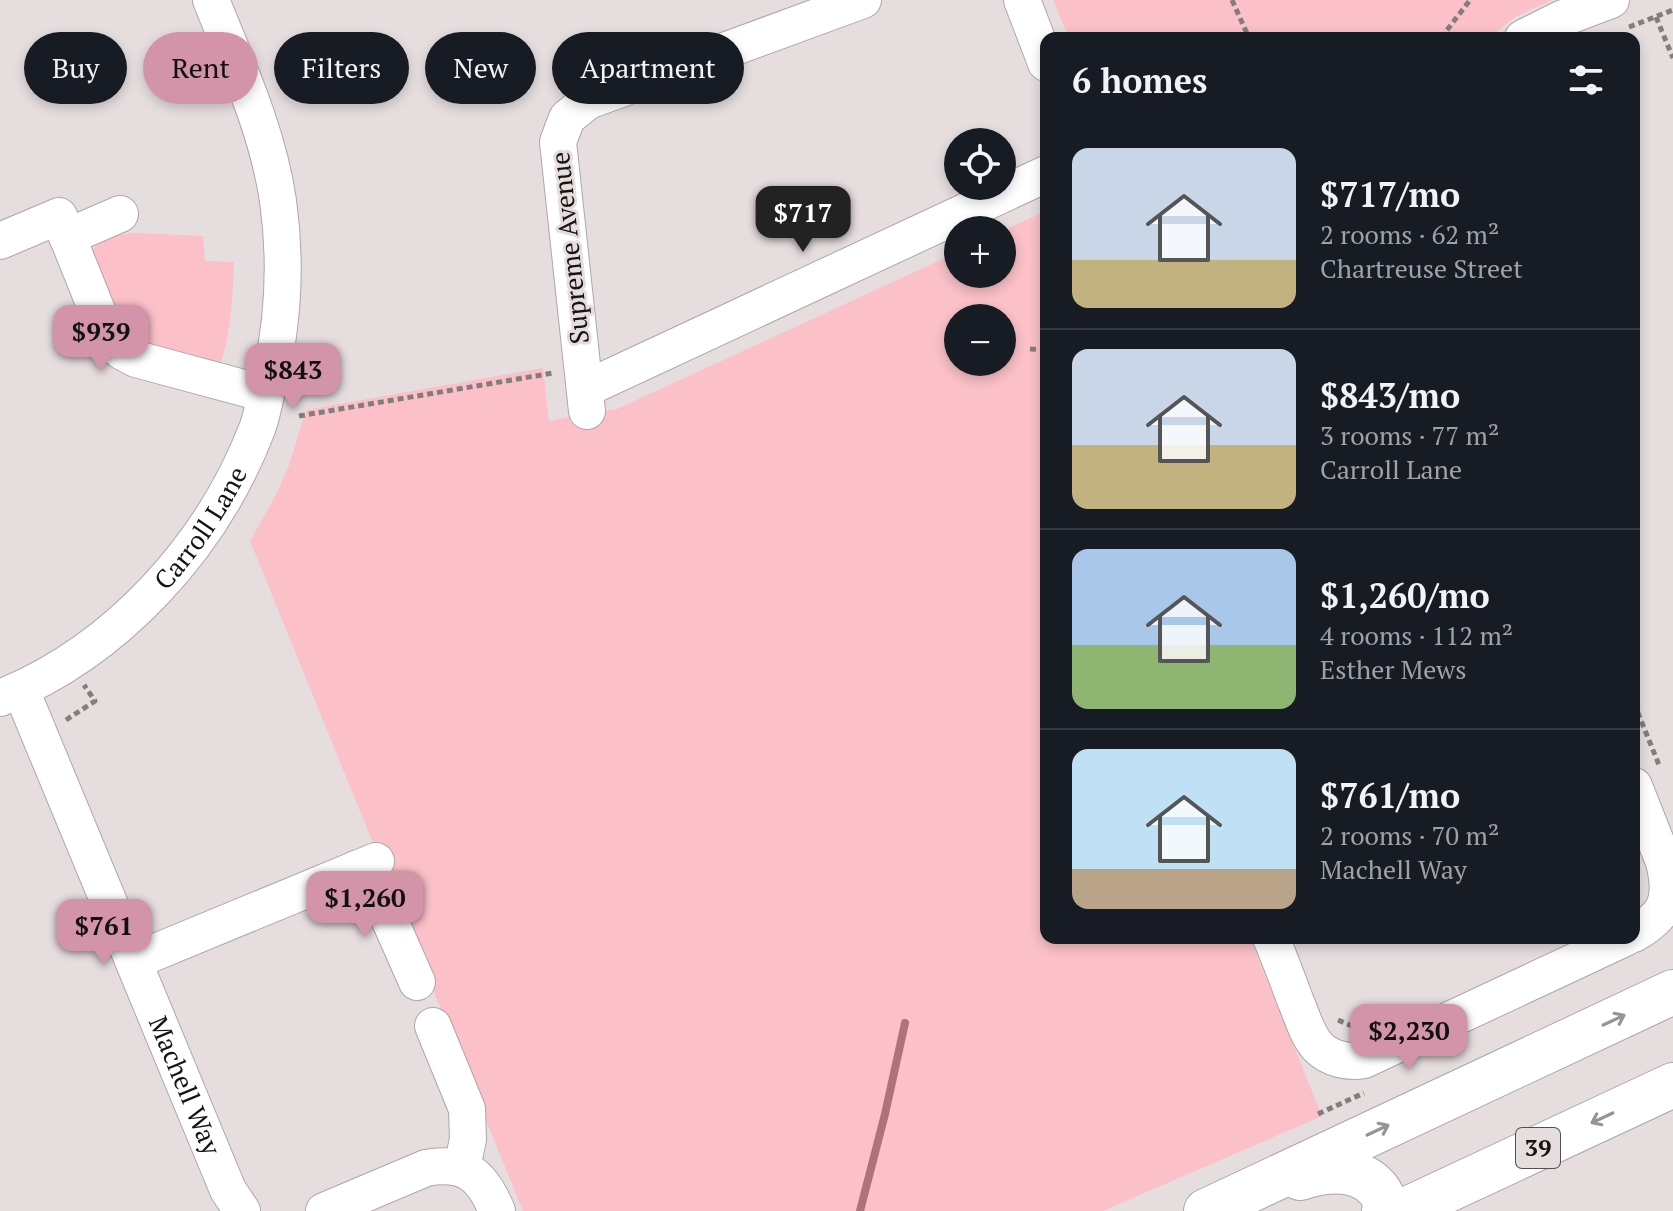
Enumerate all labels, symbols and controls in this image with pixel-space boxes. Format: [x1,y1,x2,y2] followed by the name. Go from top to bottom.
[24,32,127,104] chip: Buy
[143,32,258,104] chip: Rent
[274,32,409,104] chip: Filters
[425,32,536,104] chip: New
[552,32,744,104] chip: Apartment
[1072,58,1207,103] text: 6 homes
[1564,58,1608,102] icon: filters
[944,128,1016,376] map controls
[944,128,1016,200] button: locate
[542,150,596,346] street label: Supreme Avenue
[1320,172,1460,217] text: $717/mo
[1136,180,1232,276] icon: home
[756,186,850,254] pin: $717
[774,195,832,229] text: $717
[944,216,1016,288] button: +
[1320,217,1499,251] text: 2 rooms · 62 m²
[1320,251,1523,285] text: Chartreuse Street
[944,304,1016,376] button: −
[54,305,148,373] pin: $939
[72,314,130,348] text: $939
[246,343,340,411] pin: $843
[264,352,322,386] text: $843
[1320,373,1460,418] text: $843/mo
[1136,381,1232,477] icon: home
[1320,418,1499,452] text: 3 rooms · 77 m²
[1320,452,1462,486] text: Carroll Lane
[146,460,254,596] street label: Carroll Lane
[1320,573,1490,618] text: $1,260/mo
[1136,581,1232,677] icon: home
[1320,618,1513,652] text: 4 rooms · 112 m²
[1320,652,1466,686] text: Esther Mews
[1320,773,1460,818] text: $761/mo
[1136,781,1232,877] icon: home
[1320,818,1499,852] text: 2 rooms · 70 m²
[1320,852,1467,886] text: Machell Way
[300,871,430,939] pin: $1,260
[324,880,406,914] text: $1,260
[57,899,151,967] pin: $761
[75,908,133,942] text: $761
[1344,1004,1474,1072] pin: $2,230
[142,1011,230,1160] street label: Machell Way
[1601,1012,1625,1027] one-way arrow
[1368,1013,1450,1047] text: $2,230
[1591,1111,1615,1126] one-way arrow
[1366,1122,1390,1137] one-way arrow
[1516,1128,1560,1168] road number: 39

